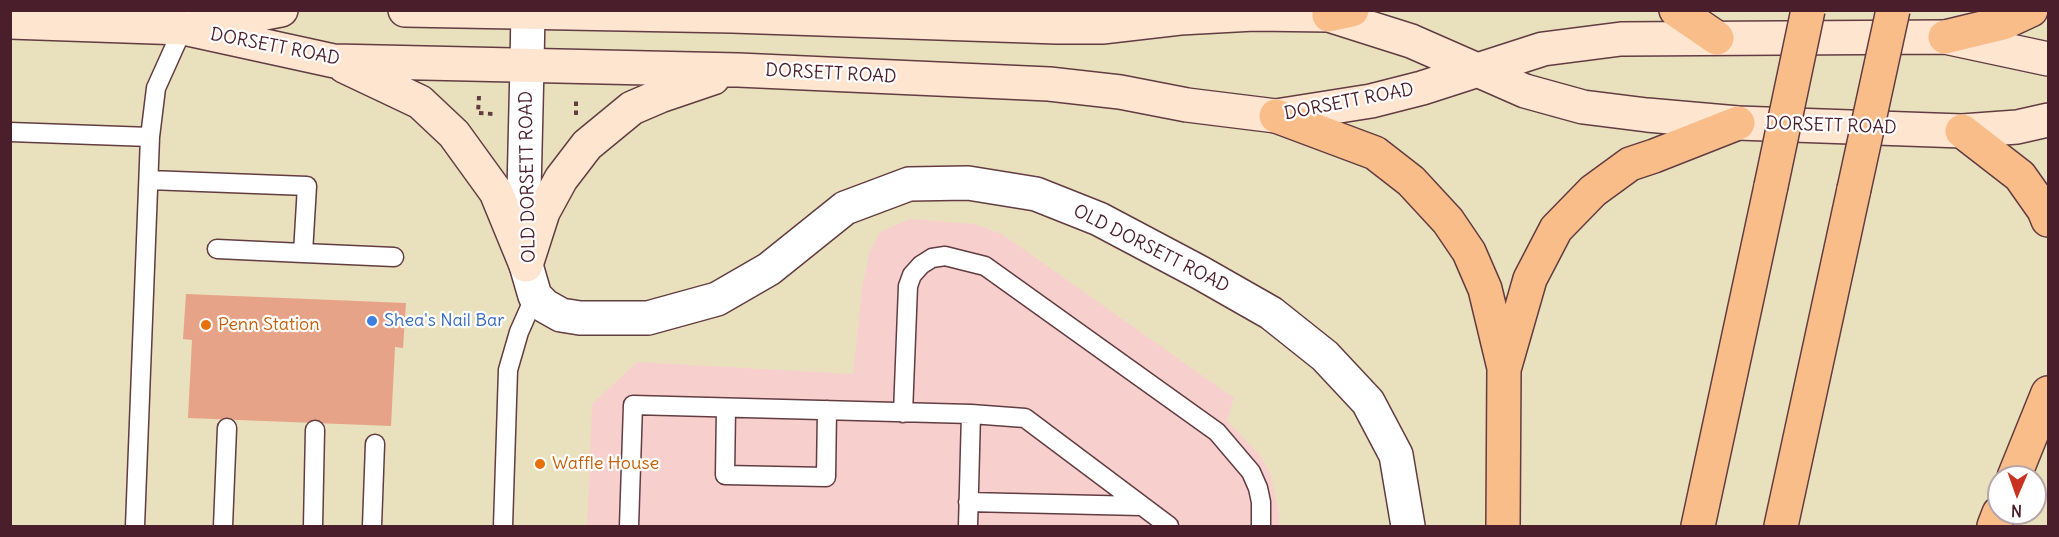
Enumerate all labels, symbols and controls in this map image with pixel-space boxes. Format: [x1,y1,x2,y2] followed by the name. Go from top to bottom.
[208,24,342,70] street label: DORSETT ROAD
[765,60,897,88] street label: DORSETT ROAD
[1282,79,1416,125] street label: DORSETT ROAD
[516,91,540,263] street label: OLD DORSETT ROAD
[1765,113,1897,139] street label: DORSETT ROAD
[1069,200,1233,298] street label: OLD DORSETT ROAD
[384,310,505,332] place label: Shea's Nail Bar
[218,314,320,336] place label: Penn Station
[365,314,379,328] marker: Shea's Nail Bar
[199,318,213,332] marker: Penn Station
[552,453,659,475] place label: Waffle House
[533,457,547,471] marker: Waffle House
[1987,465,2047,525] north arrow
[2011,501,2022,521] text: N

